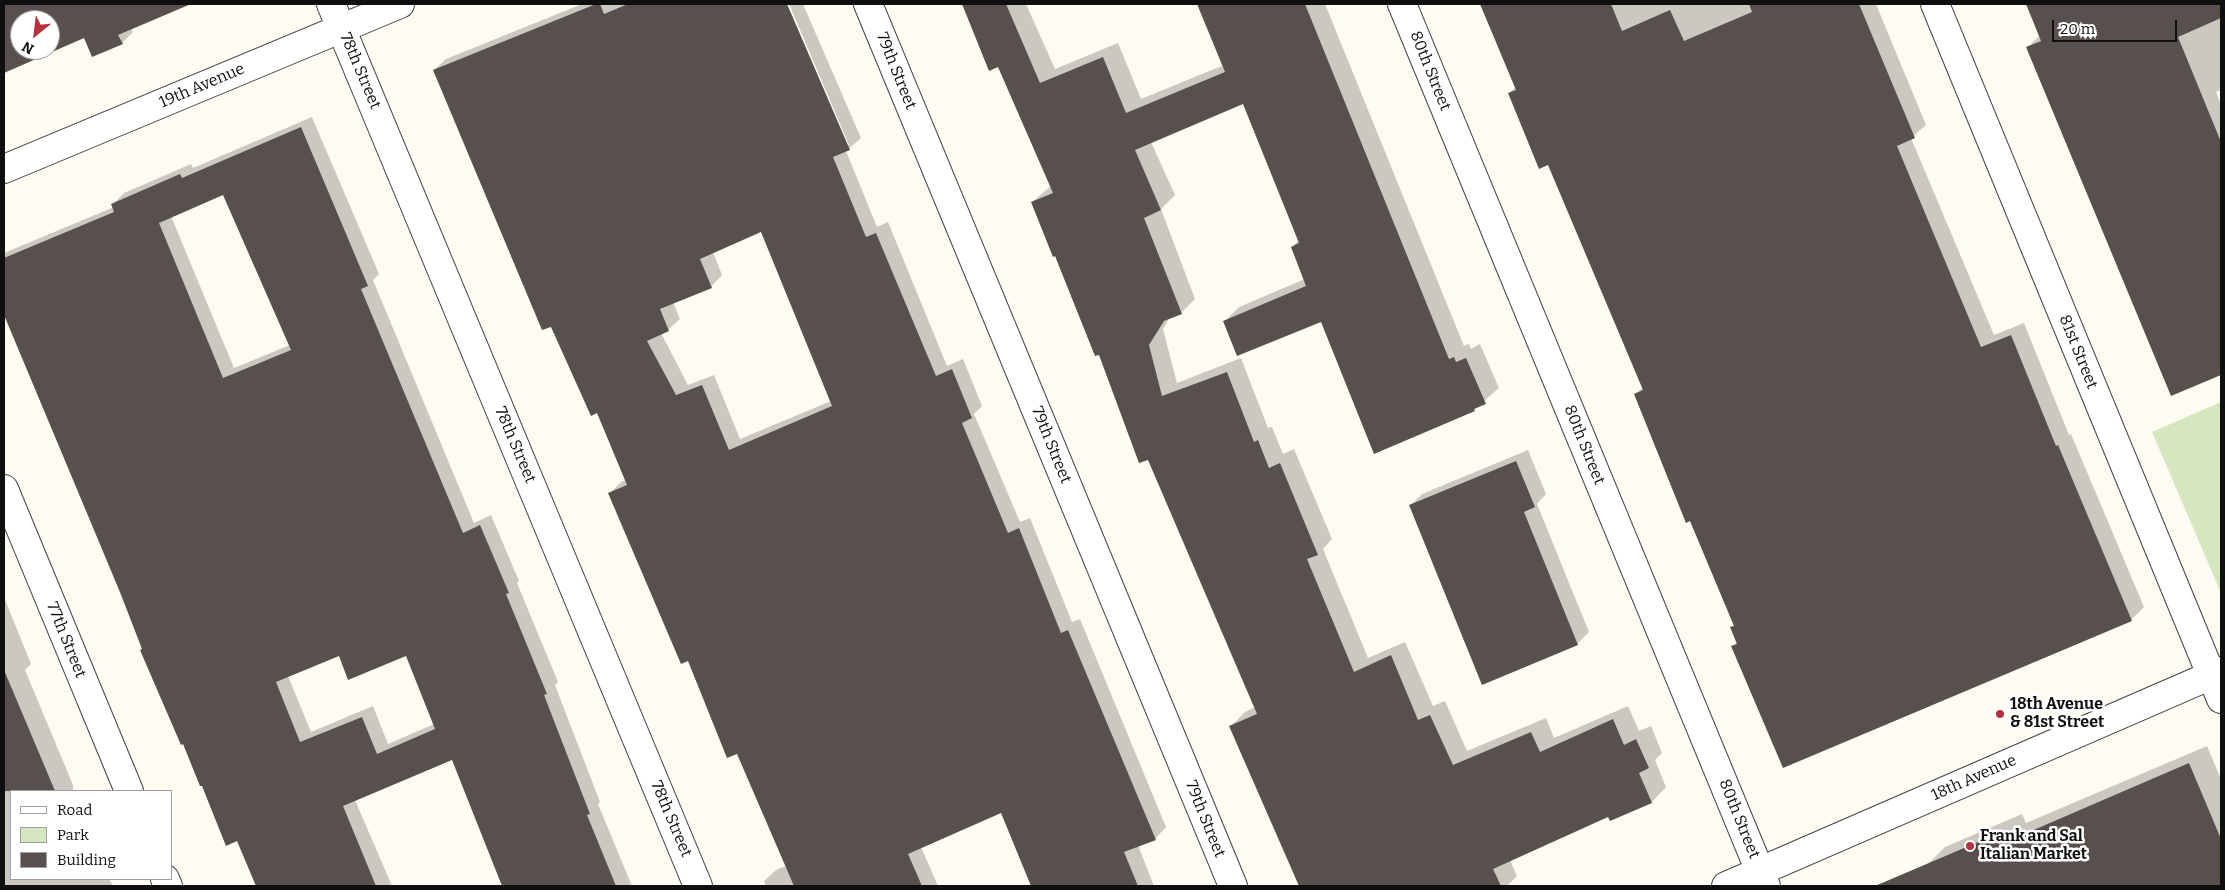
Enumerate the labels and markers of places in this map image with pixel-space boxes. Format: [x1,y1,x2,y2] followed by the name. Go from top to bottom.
[2010,695,2104,733] place label: 18th Avenue & 81st Street
[1994,708,2006,720] marker: 18th Avenue & 81st Street
[1980,827,2087,865] place label: Frank and Sal Italian Market
[1964,840,1976,852] marker: Frank and Sal Italian Market

